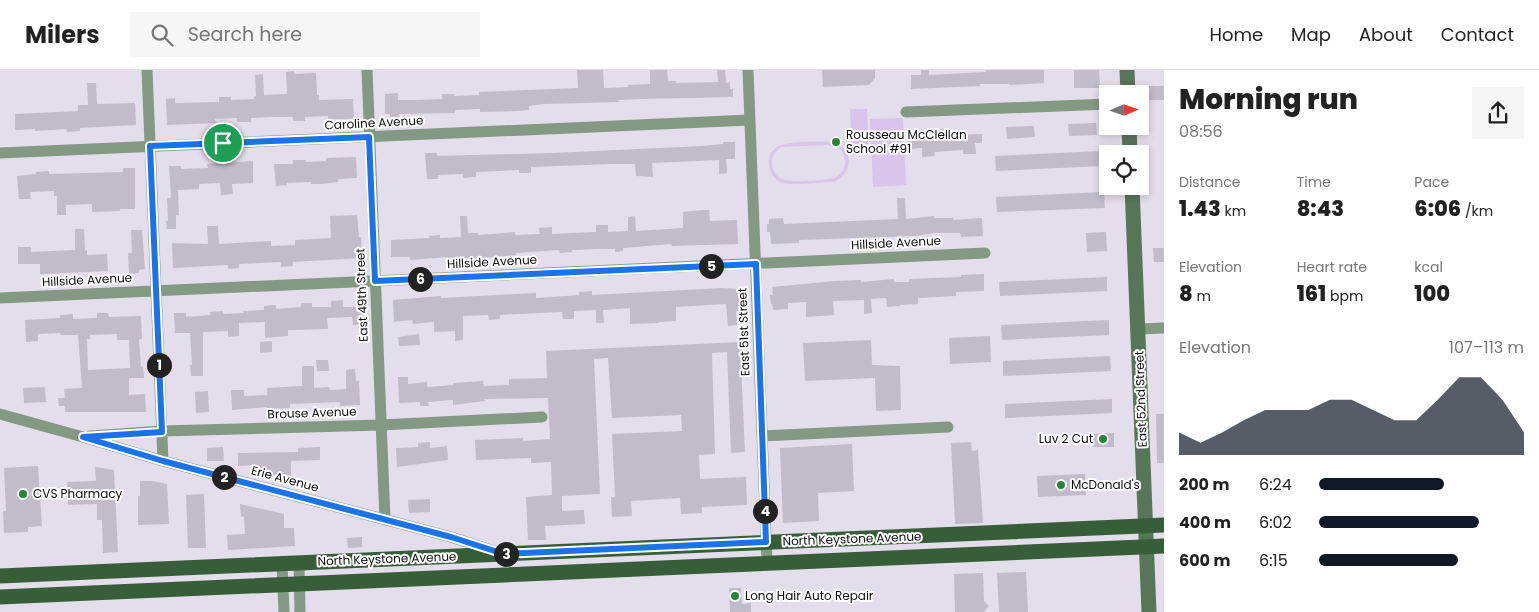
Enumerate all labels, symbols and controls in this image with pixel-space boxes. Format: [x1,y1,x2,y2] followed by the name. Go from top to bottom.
[130,12,480,57] search box
[25,18,100,51] text: Milers
[148,21,176,49] icon: search
[188,21,302,48] text: Search here
[1209,22,1263,47] text: Home
[1291,22,1331,47] text: Map
[1359,22,1413,47] text: About
[1441,22,1514,47] text: Contact
[1179,80,1358,119] text: Morning run
[1099,85,1149,135] north arrow
[1099,85,1149,195] map controls
[1472,87,1524,139] button: share
[324,111,424,134] street label: Caroline Avenue
[1179,120,1223,143] text: 08:56
[202,122,244,164] pin
[846,126,967,157] place label: Rousseau McClellan School #91
[209,129,237,157] icon: arrive
[830,136,842,148] marker: Rousseau McClellan School #91
[1099,145,1149,195] button: locate
[1179,172,1240,192] text: Distance
[1297,172,1331,192] text: Time
[1414,172,1449,192] text: Pace
[1179,194,1221,223] text: 1.43
[1297,194,1344,223] text: 8:43
[1414,194,1461,223] text: 6:06
[1221,201,1246,221] text: km
[1461,201,1493,221] text: /km
[850,232,941,253] street label: Hillside Avenue
[351,248,372,342] street label: East 49th Street
[446,251,537,272] street label: Hillside Avenue
[698,254,724,278] pin: 5
[707,256,716,276] text: 5
[1179,257,1242,277] text: Elevation
[1297,257,1367,277] text: Heart rate
[1414,257,1443,277] text: kcal
[408,266,432,292] pin: 6
[41,269,132,290] street label: Hillside Avenue
[416,269,425,289] text: 6
[1179,279,1193,308] text: 8
[1297,279,1326,308] text: 161
[1414,279,1450,308] text: 100
[1193,286,1211,306] text: m
[1326,286,1363,306] text: bpm
[733,288,754,377] street label: East 51st Street
[1179,336,1251,359] text: Elevation
[1449,336,1524,359] text: 107–113 m
[1130,350,1151,448] street label: East 52nd Street
[146,352,172,378] pin: 1
[157,355,162,375] text: 1
[267,402,357,423] street label: Brouse Avenue
[1039,430,1093,447] place label: Luv 2 Cut
[1097,433,1109,445] marker: Luv 2 Cut
[249,461,321,496] street label: Erie Avenue
[212,464,236,490] pin: 2
[221,467,229,487] text: 2
[1179,473,1229,496] text: 200 m
[1259,473,1292,496] text: 6:24
[1071,476,1140,493] place label: McDonald's
[1055,479,1067,491] marker: McDonald's
[33,485,123,502] place label: CVS Pharmacy
[17,488,29,500] marker: CVS Pharmacy
[752,498,778,524] pin: 4
[761,501,770,521] text: 4
[1179,511,1231,534] text: 400 m
[1259,511,1292,534] text: 6:02
[782,528,922,549] street label: North Keystone Avenue
[494,542,518,566] pin: 3
[502,544,511,564] text: 3
[317,548,457,569] street label: North Keystone Avenue
[1179,549,1230,572] text: 600 m
[1259,549,1288,572] text: 6:15
[745,587,874,604] place label: Long Hair Auto Repair
[729,590,741,602] marker: Long Hair Auto Repair

